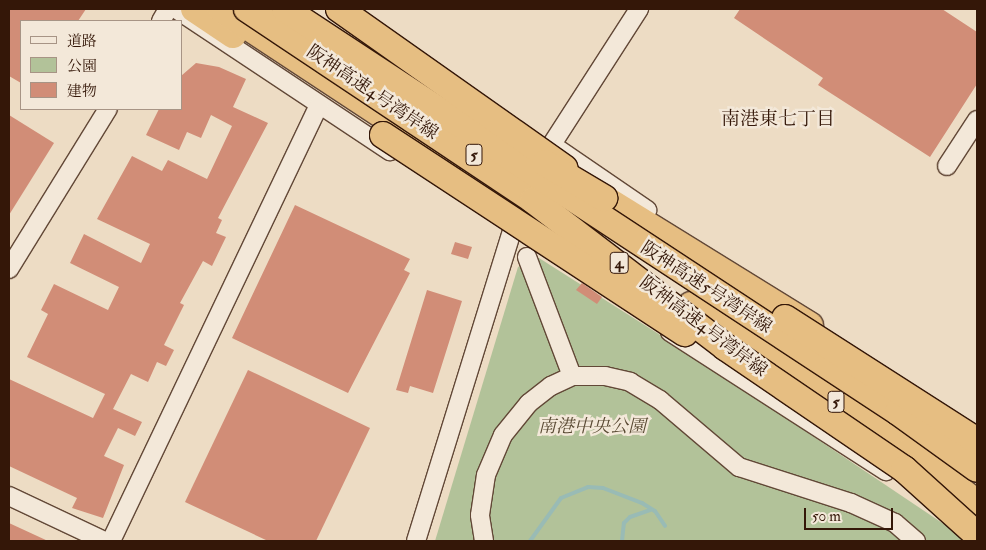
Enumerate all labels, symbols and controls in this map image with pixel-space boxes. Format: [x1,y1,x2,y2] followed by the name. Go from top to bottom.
[20,20,182,110] legend
[67,32,97,51] text: 道路
[302,41,442,145] street label: 阪神高速4号湾岸線
[67,57,97,76] text: 公園
[67,82,97,101] text: 建物
[721,109,835,131] district label: 南港東七丁目
[465,142,483,168] road number: 5
[636,238,776,338] street label: 阪神高速5号湾岸線
[609,250,629,276] road number: 4
[635,272,771,382] street label: 阪神高速4号湾岸線
[827,388,845,416] road number: 5
[538,416,646,438] park label: 南港中央公園
[806,498,895,530] scale bar
[812,507,841,526] text: 50 m

